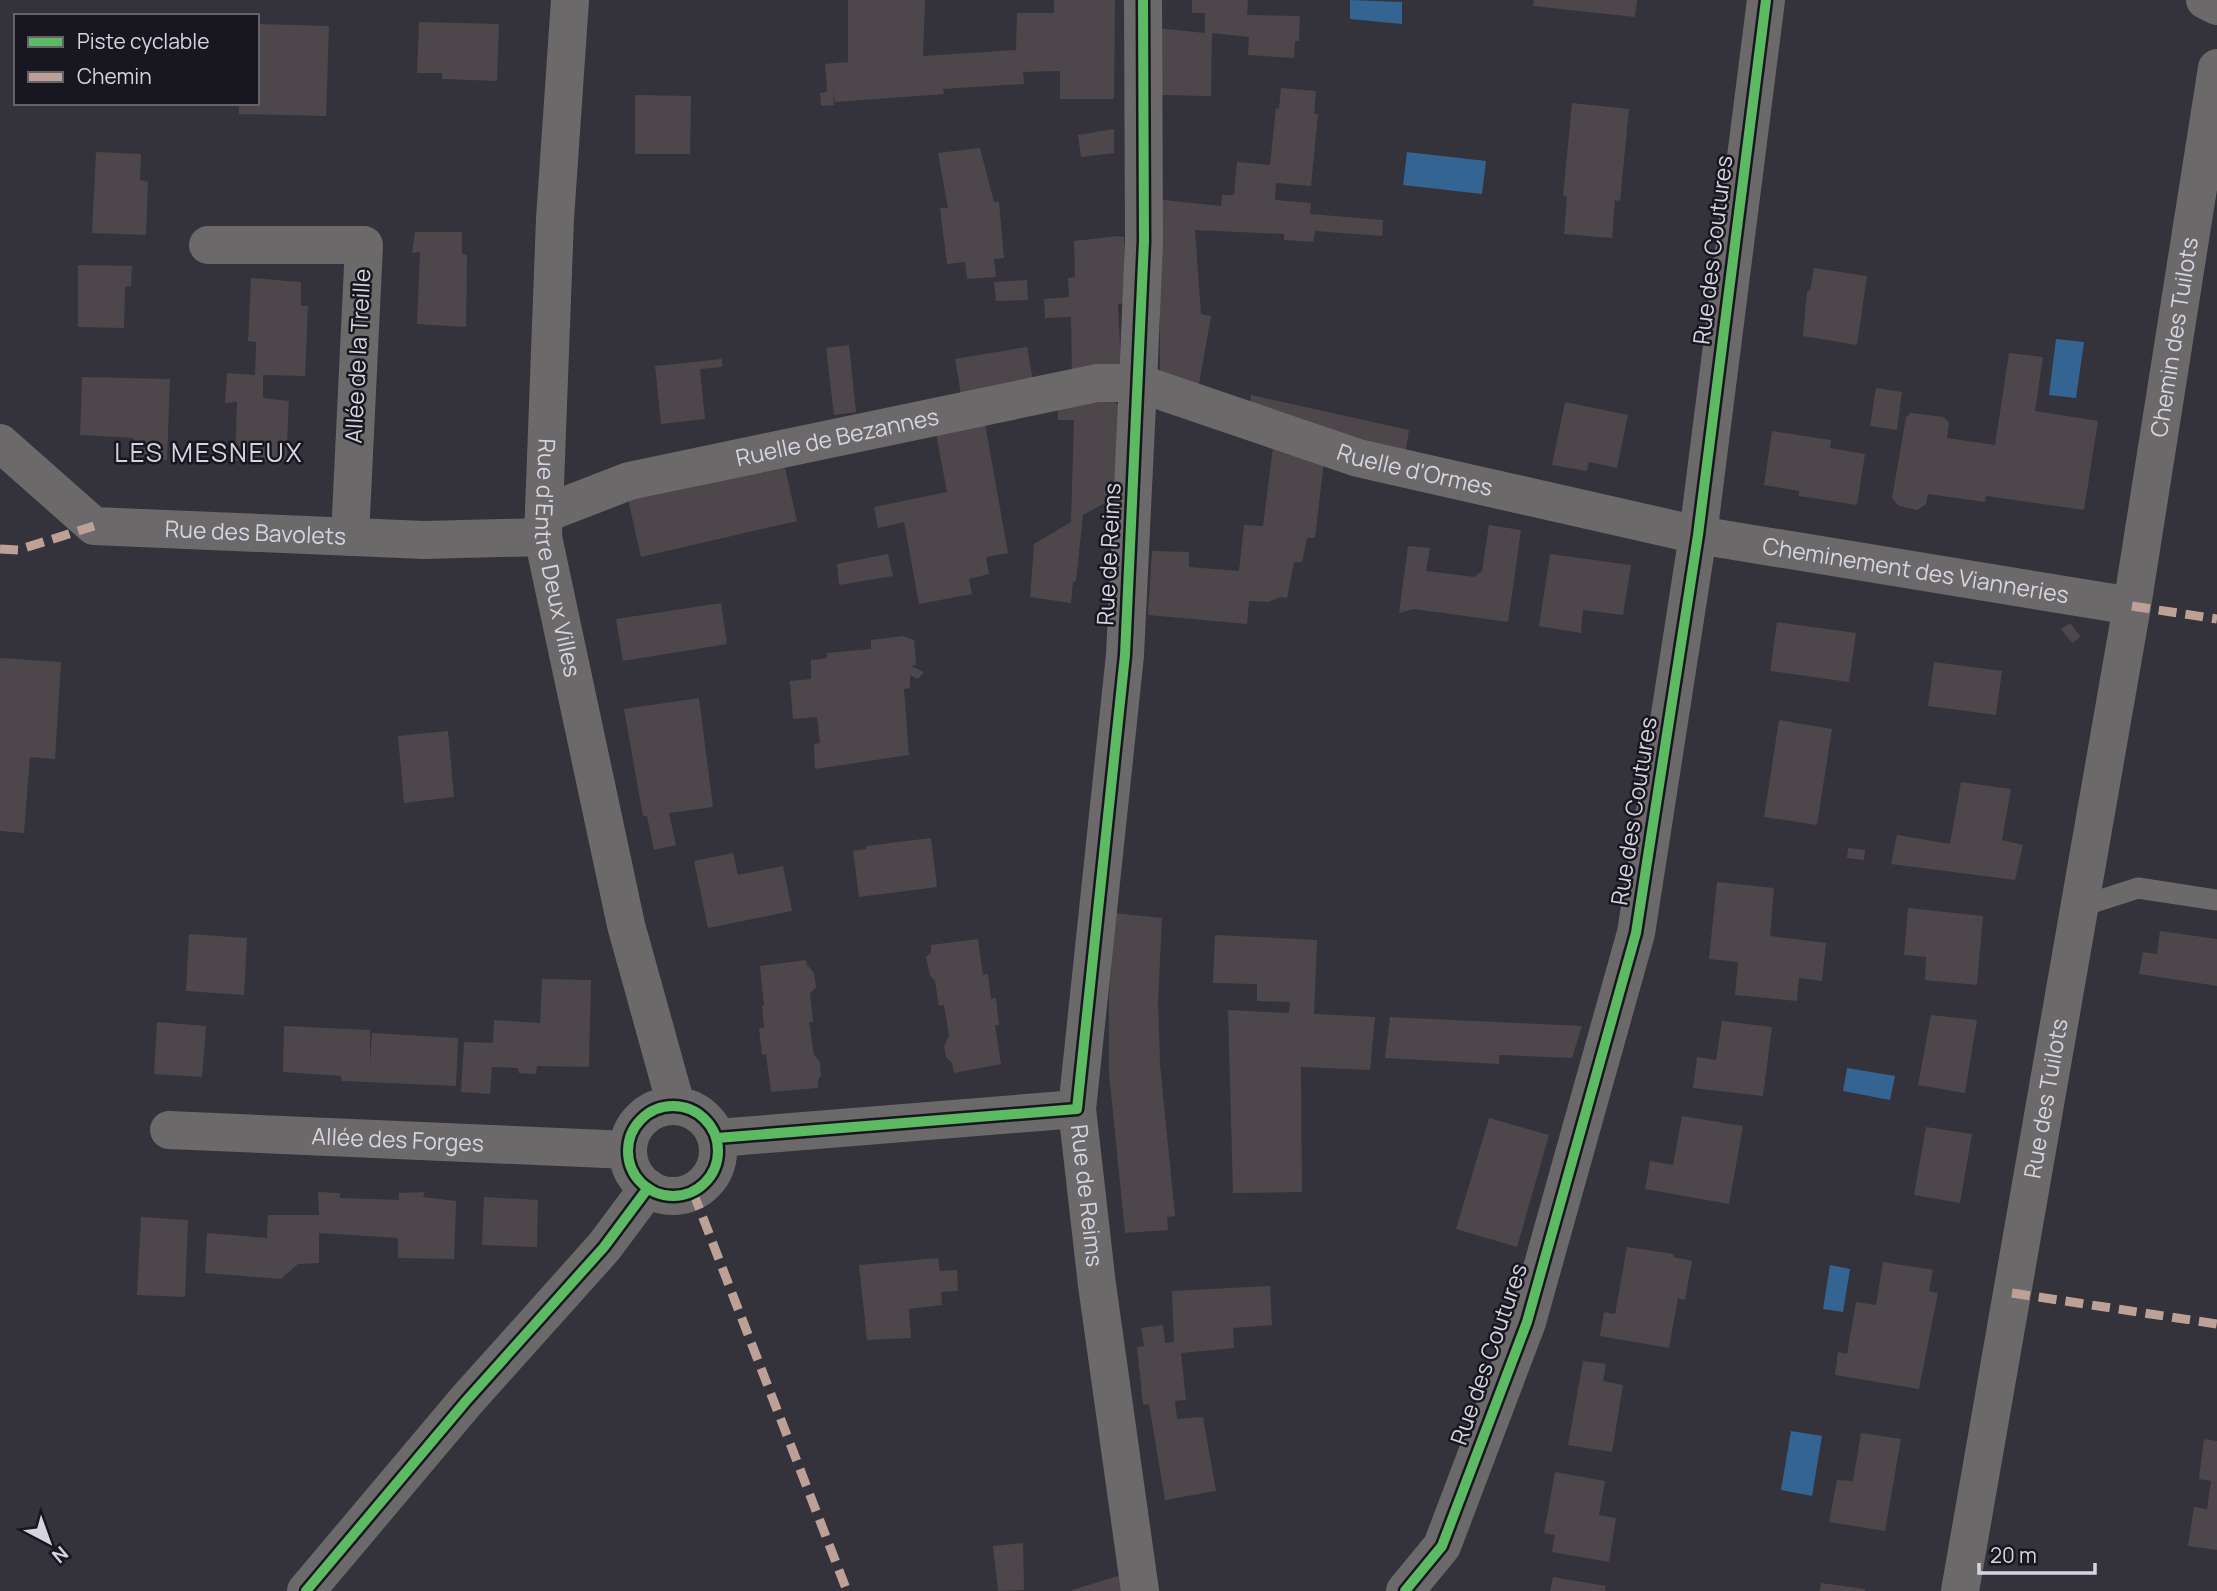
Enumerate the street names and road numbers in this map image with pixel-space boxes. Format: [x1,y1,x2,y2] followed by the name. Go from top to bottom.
[1685,154,1739,346] street label: Rue des Coutures
[2142,235,2205,439] street label: Chemin des Tuilots
[336,268,378,444] street label: Allée de la Treille
[733,400,942,473] street label: Ruelle de Bezannes
[1333,435,1496,503] street label: Ruelle d'Ormes
[528,438,590,680] street label: Rue d'Entre Deux Villes
[1088,482,1128,626] street label: Rue de Reims
[164,512,347,552] street label: Rue des Bavolets
[1760,529,2072,610] street label: Cheminement des Vianneries
[1602,714,1664,907] street label: Rue des Coutures
[2015,1016,2075,1181] street label: Rue des Tuilots
[311,1119,485,1159] street label: Allée des Forges
[1064,1123,1112,1268] street label: Rue de Reims
[1442,1259,1534,1449] street label: Rue des Coutures

